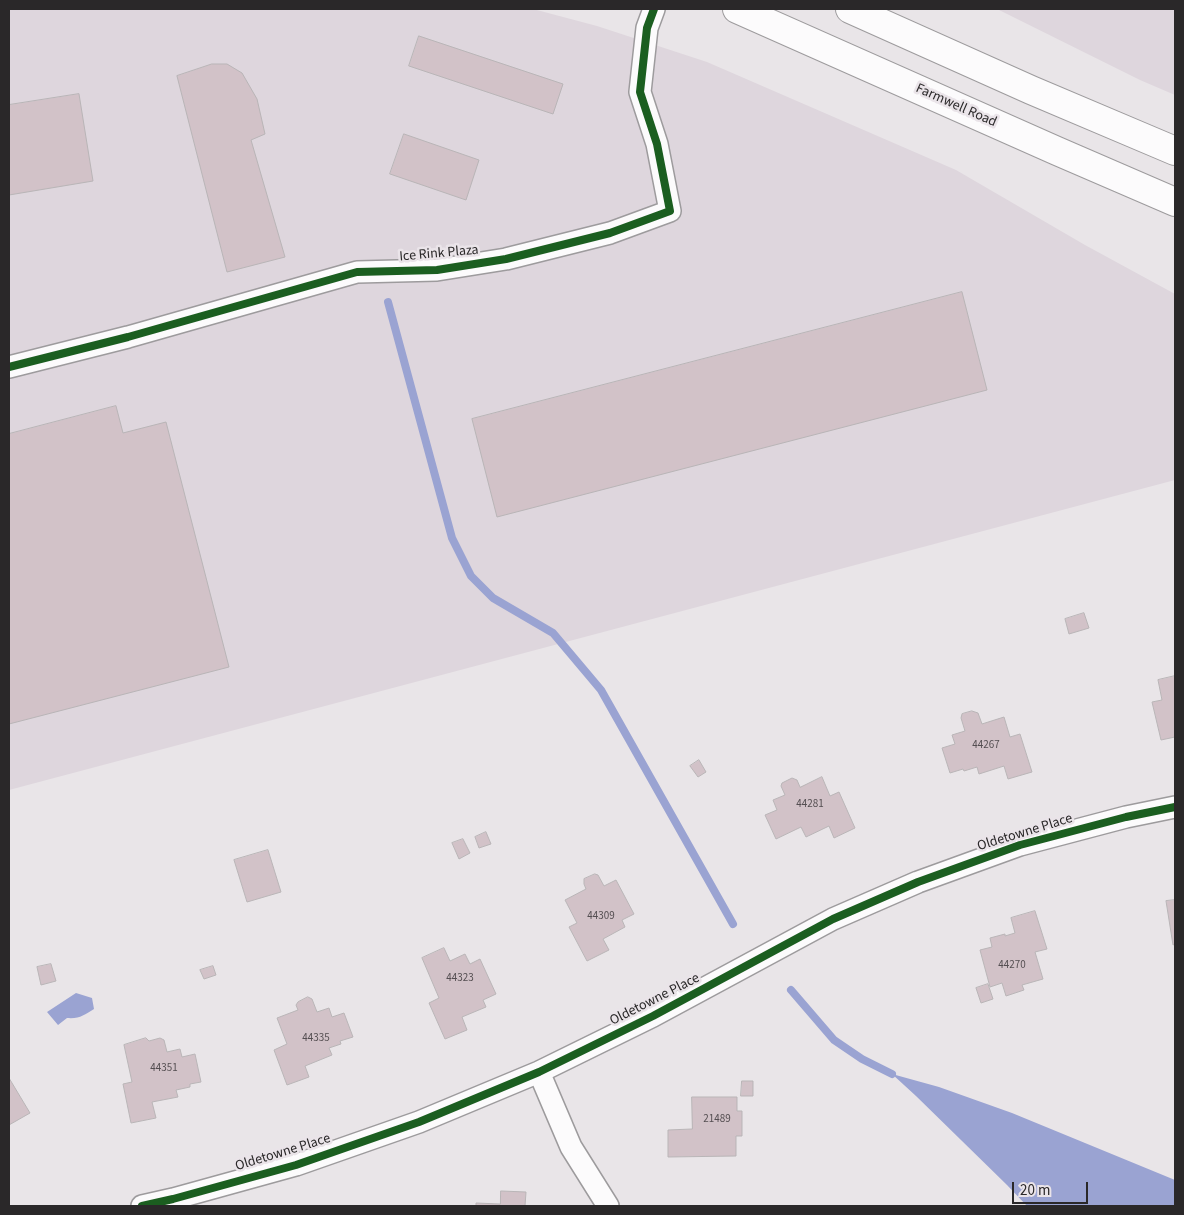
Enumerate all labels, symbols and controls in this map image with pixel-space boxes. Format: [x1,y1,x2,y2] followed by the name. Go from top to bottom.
[913,81,999,131] street label: Farmwell Road
[399,242,479,266] street label: Ice Rink Plaza
[972,739,1000,753] house number: 44267
[796,798,824,812] house number: 44281
[975,811,1075,855] street label: Oldetowne Place
[587,910,615,924] house number: 44309
[998,959,1026,973] house number: 44270
[607,970,703,1030] street label: Oldetowne Place
[446,972,474,986] house number: 44323
[302,1032,330,1046] house number: 44335
[150,1062,178,1076] house number: 44351
[703,1113,731,1127] house number: 21489
[233,1131,333,1175] street label: Oldetowne Place
[1014,1172,1090,1204] scale bar
[1020,1180,1050,1201] text: 20 m

